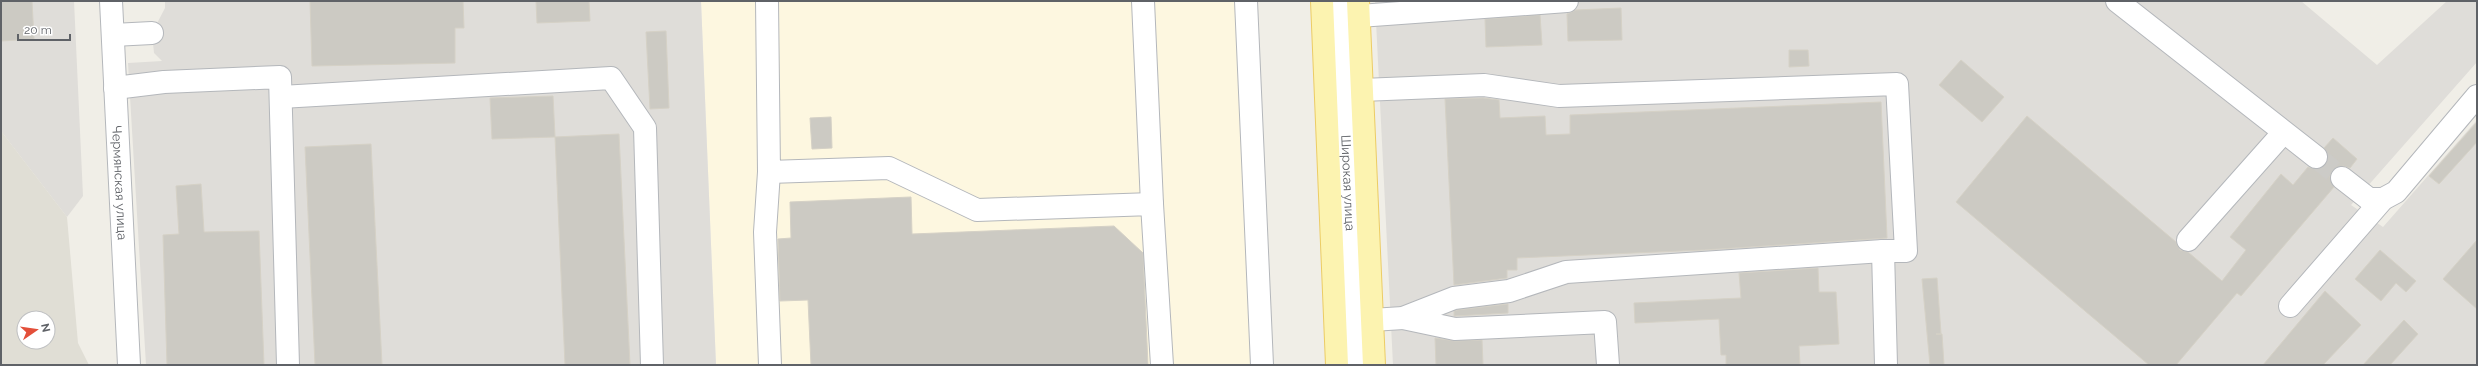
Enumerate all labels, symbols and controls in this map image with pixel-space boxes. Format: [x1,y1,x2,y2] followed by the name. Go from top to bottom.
[18,16,70,42] scale bar
[24,23,52,37] text: 20 m
[109,125,130,241] street label: Чермянская улица
[1338,134,1358,231] street label: Широкая улица
[16,310,56,350] north arrow
[38,322,53,333] text: N

